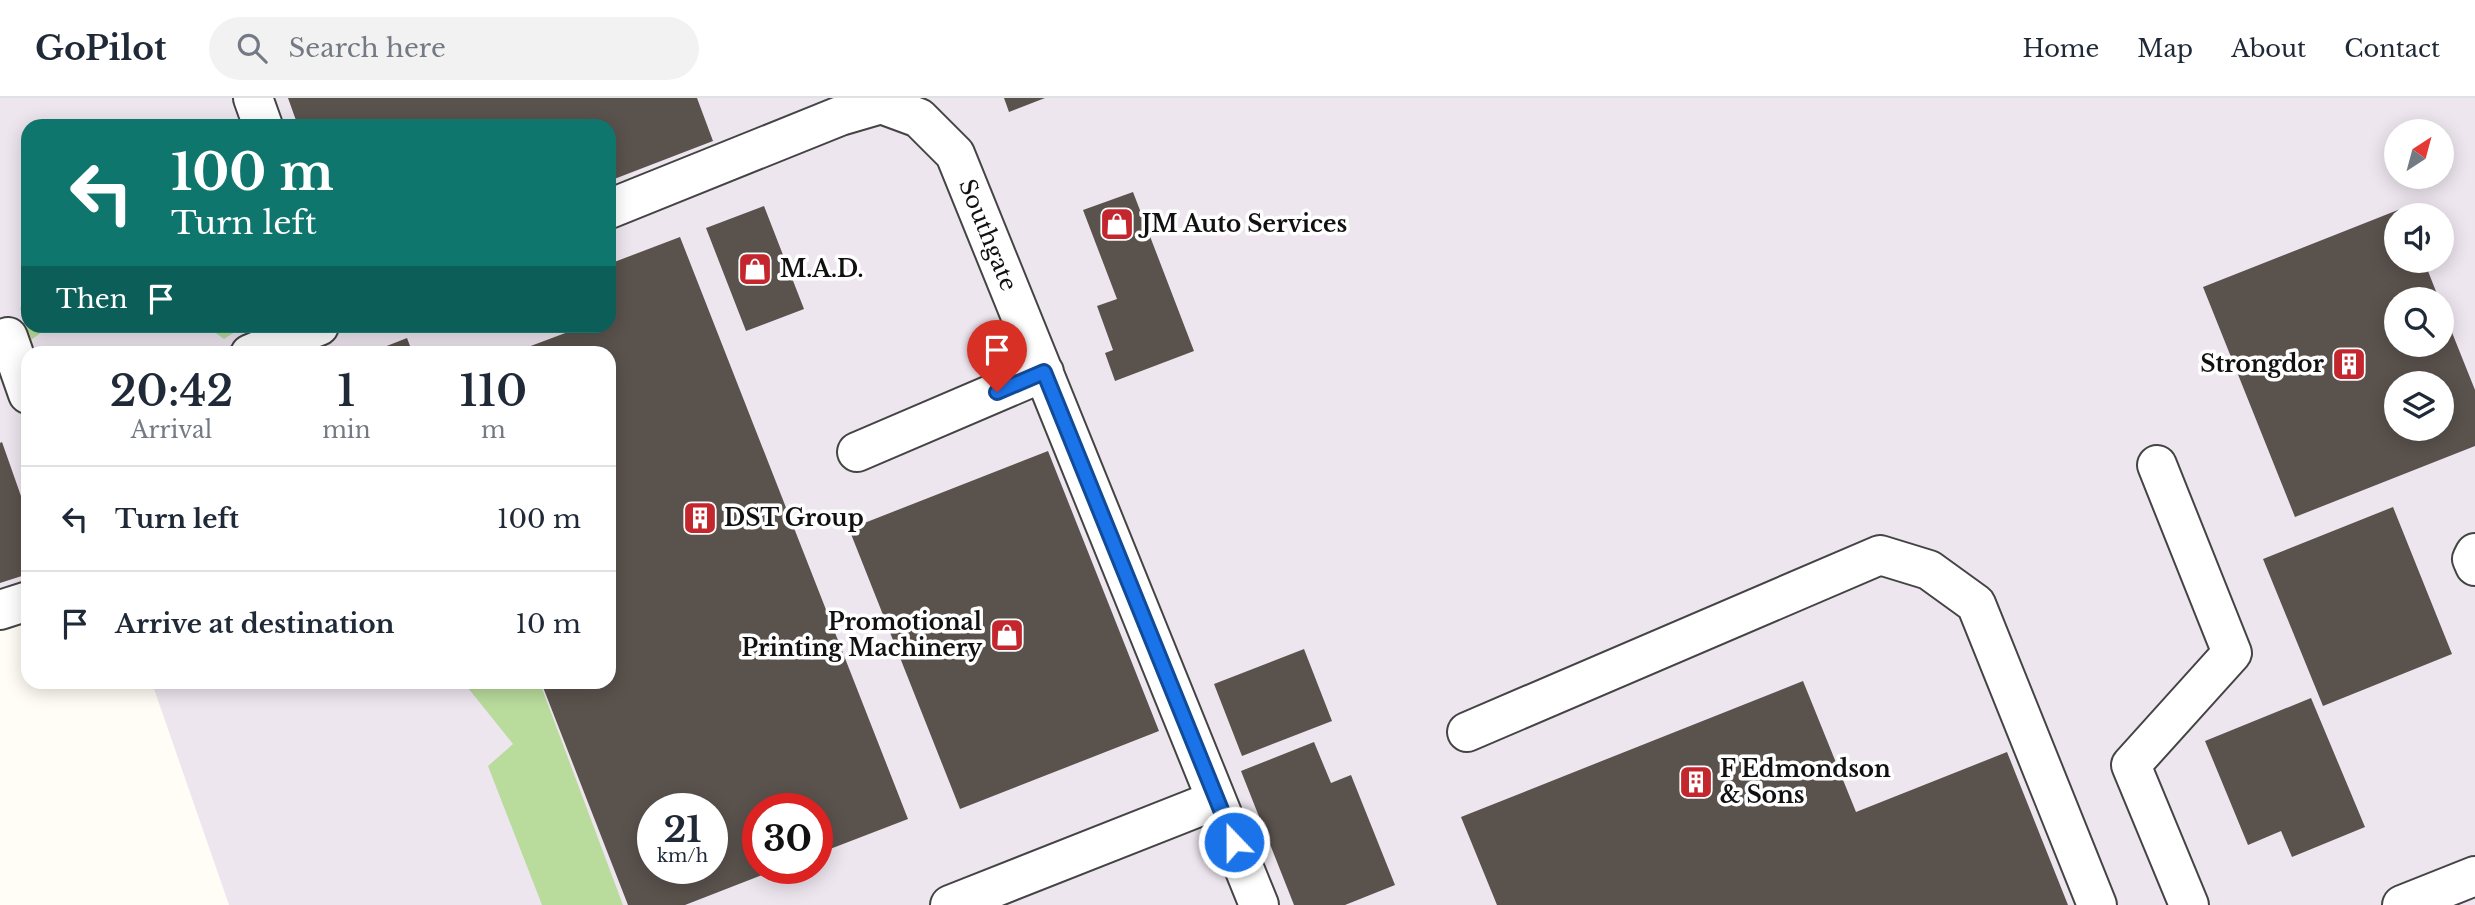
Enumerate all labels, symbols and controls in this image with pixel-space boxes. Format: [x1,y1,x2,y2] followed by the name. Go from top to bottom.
[209,17,699,80] search box
[35,28,167,69] text: GoPilot
[233,29,271,67] icon: search
[289,32,446,64] text: Search here
[2023,34,2099,63] text: Home
[2137,34,2193,63] text: Map
[2231,34,2306,63] text: About
[2344,34,2440,63] text: Contact
[2384,119,2454,189] north arrow
[2384,119,2454,441] map controls
[171,142,334,203] text: 100 m
[56,147,147,238] icon: left
[953,175,1023,295] street label: Southgate
[171,203,317,243] text: Turn left
[2384,203,2454,273] button: sound
[1098,205,1136,243] shop icon: JM Auto Services
[1138,210,1347,238] place label: JM Auto Services
[736,250,774,288] shop icon: M.A.D.
[780,255,864,283] place label: M.A.D.
[142,280,180,318] icon: arrive
[56,283,128,315] text: Then
[2384,287,2454,357] button: search
[967,320,1027,392] pin
[978,331,1016,369] icon: arrive
[2330,345,2368,383] building icon: Strongdor
[2200,350,2325,378] place label: Strongdor
[110,365,233,417] text: 20:42
[337,365,356,417] text: 1
[459,365,527,417] text: 110
[2384,371,2454,441] button: layers
[131,416,212,444] text: Arrival
[322,416,371,444] text: min
[481,416,506,444] text: m
[681,499,719,537] building icon: DST Group
[56,500,94,538] icon: left
[115,503,239,535] text: Turn left
[497,503,581,535] text: 100 m
[724,504,864,532] place label: DST Group
[56,605,94,643] icon: arrive
[115,608,395,640] text: Arrive at destination
[515,608,581,640] text: 10 m
[742,608,983,662] place label: Promotional Printing Machinery
[988,616,1026,654] shop icon: Promotional Printing Machinery
[1720,755,1891,809] place label: F Edmondson & Sons
[1677,763,1715,801] building icon: F Edmondson & Sons
[742,793,833,884] speed limit sign: 30
[1197,805,1271,879] position arrow
[663,808,702,851] text: 21
[657,845,708,867] text: km/h

